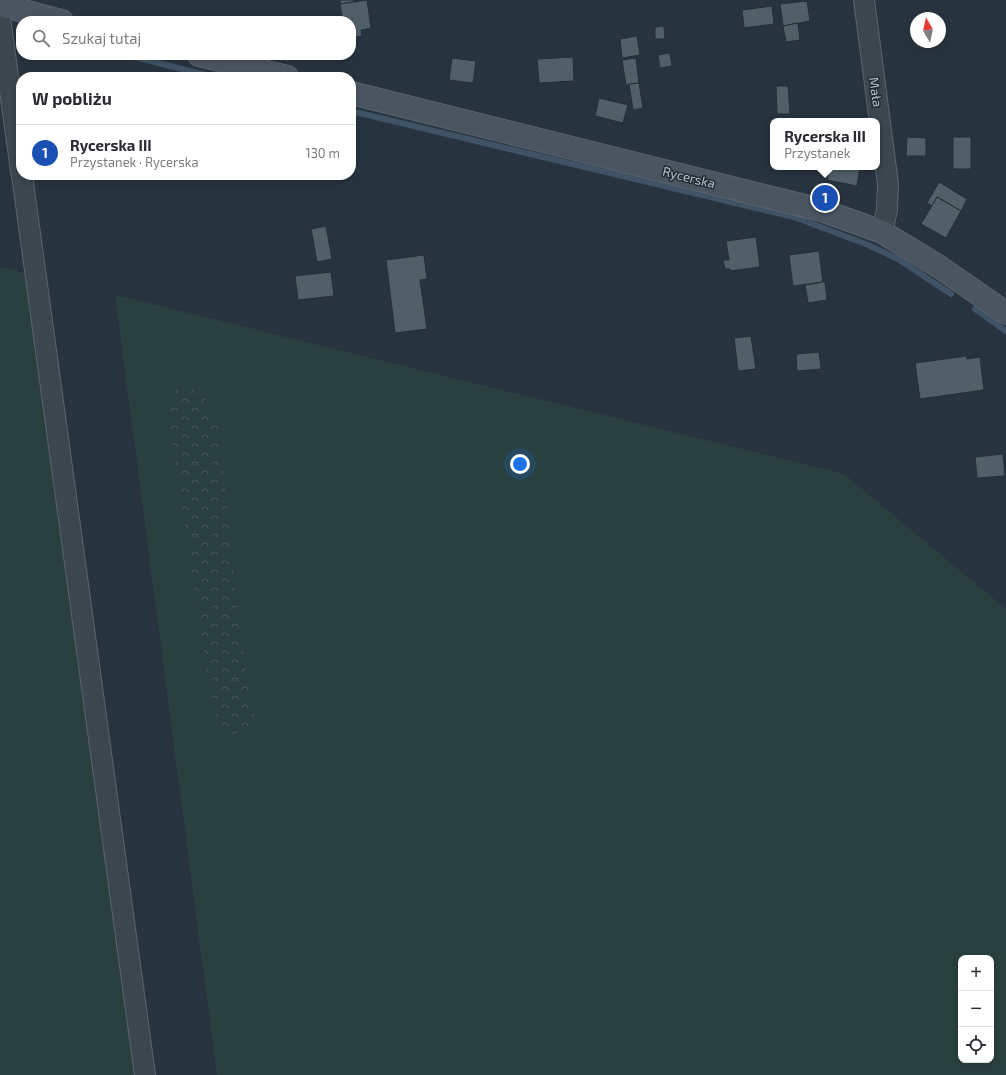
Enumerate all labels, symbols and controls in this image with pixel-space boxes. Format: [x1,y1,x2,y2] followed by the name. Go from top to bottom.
[910,12,946,48] north arrow
[16,16,356,60] search box
[30,27,52,49] icon: search
[62,29,141,47] text: Szukaj tutaj
[866,76,886,108] street label: Mała
[32,88,112,108] text: W pobliżu
[770,118,880,170] popup
[784,127,866,145] text: Rycerska III
[70,136,152,154] text: Rycerska III
[42,145,48,161] text: 1
[305,145,340,161] text: 130 m
[784,145,850,161] text: Przystanek
[70,154,199,170] text: Przystanek · Rycerska
[661,163,717,191] street label: Rycerska
[812,183,838,213] pin: 1
[510,454,530,474] your location
[958,955,994,1063] map controls
[958,955,994,991] button: +
[958,991,994,1027] button: −
[958,1027,994,1063] button: locate

